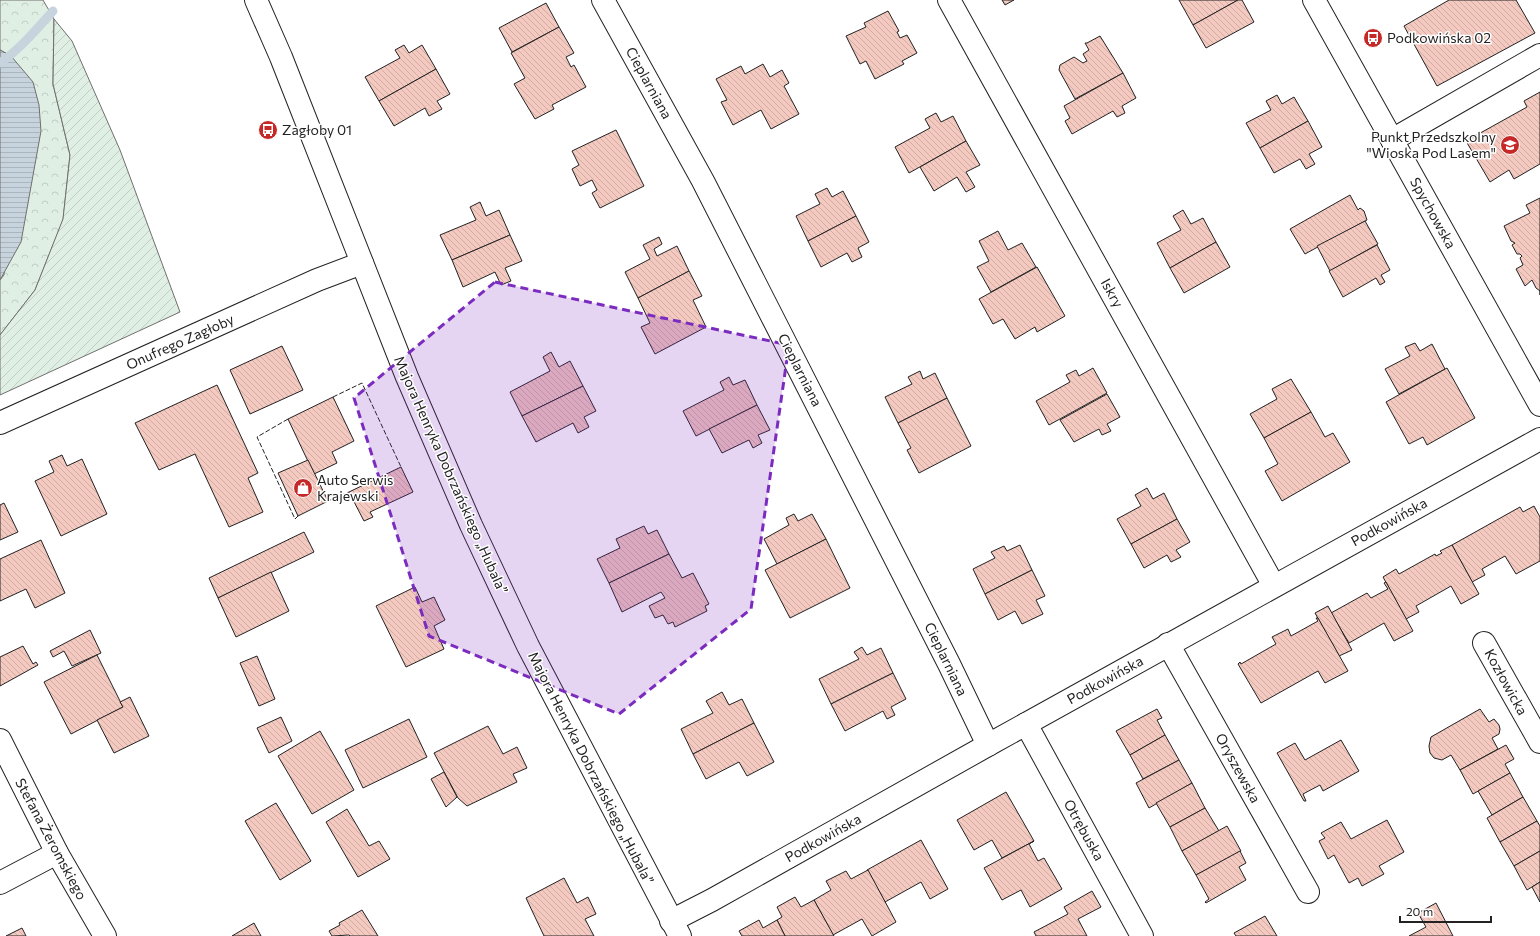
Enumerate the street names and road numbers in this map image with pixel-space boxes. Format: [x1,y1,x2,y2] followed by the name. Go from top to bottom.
[623,44,676,122] street label: Cieplarniana
[1407,174,1460,251] street label: Spychowska
[1098,275,1127,310] street label: Iskry
[123,310,236,373] street label: Onufrego Zagłoby
[775,330,826,409] street label: Cieplarniana
[391,353,512,596] street label: Majora Henryka Dobrzańskiego „Hubala”
[1348,494,1430,549] street label: Podkowińska
[921,619,972,698] street label: Cieplarniana
[1481,646,1532,718] street label: Kozłowicka
[525,649,658,887] street label: Majora Henryka Dobrzańskiego „Hubala”
[1064,652,1146,707] street label: Podkowińska
[1212,730,1265,806] street label: Oryszewska
[12,775,91,902] street label: Stefana Żeromskiego
[1061,796,1108,863] street label: Otrębuska
[782,810,864,865] street label: Podkowińska

